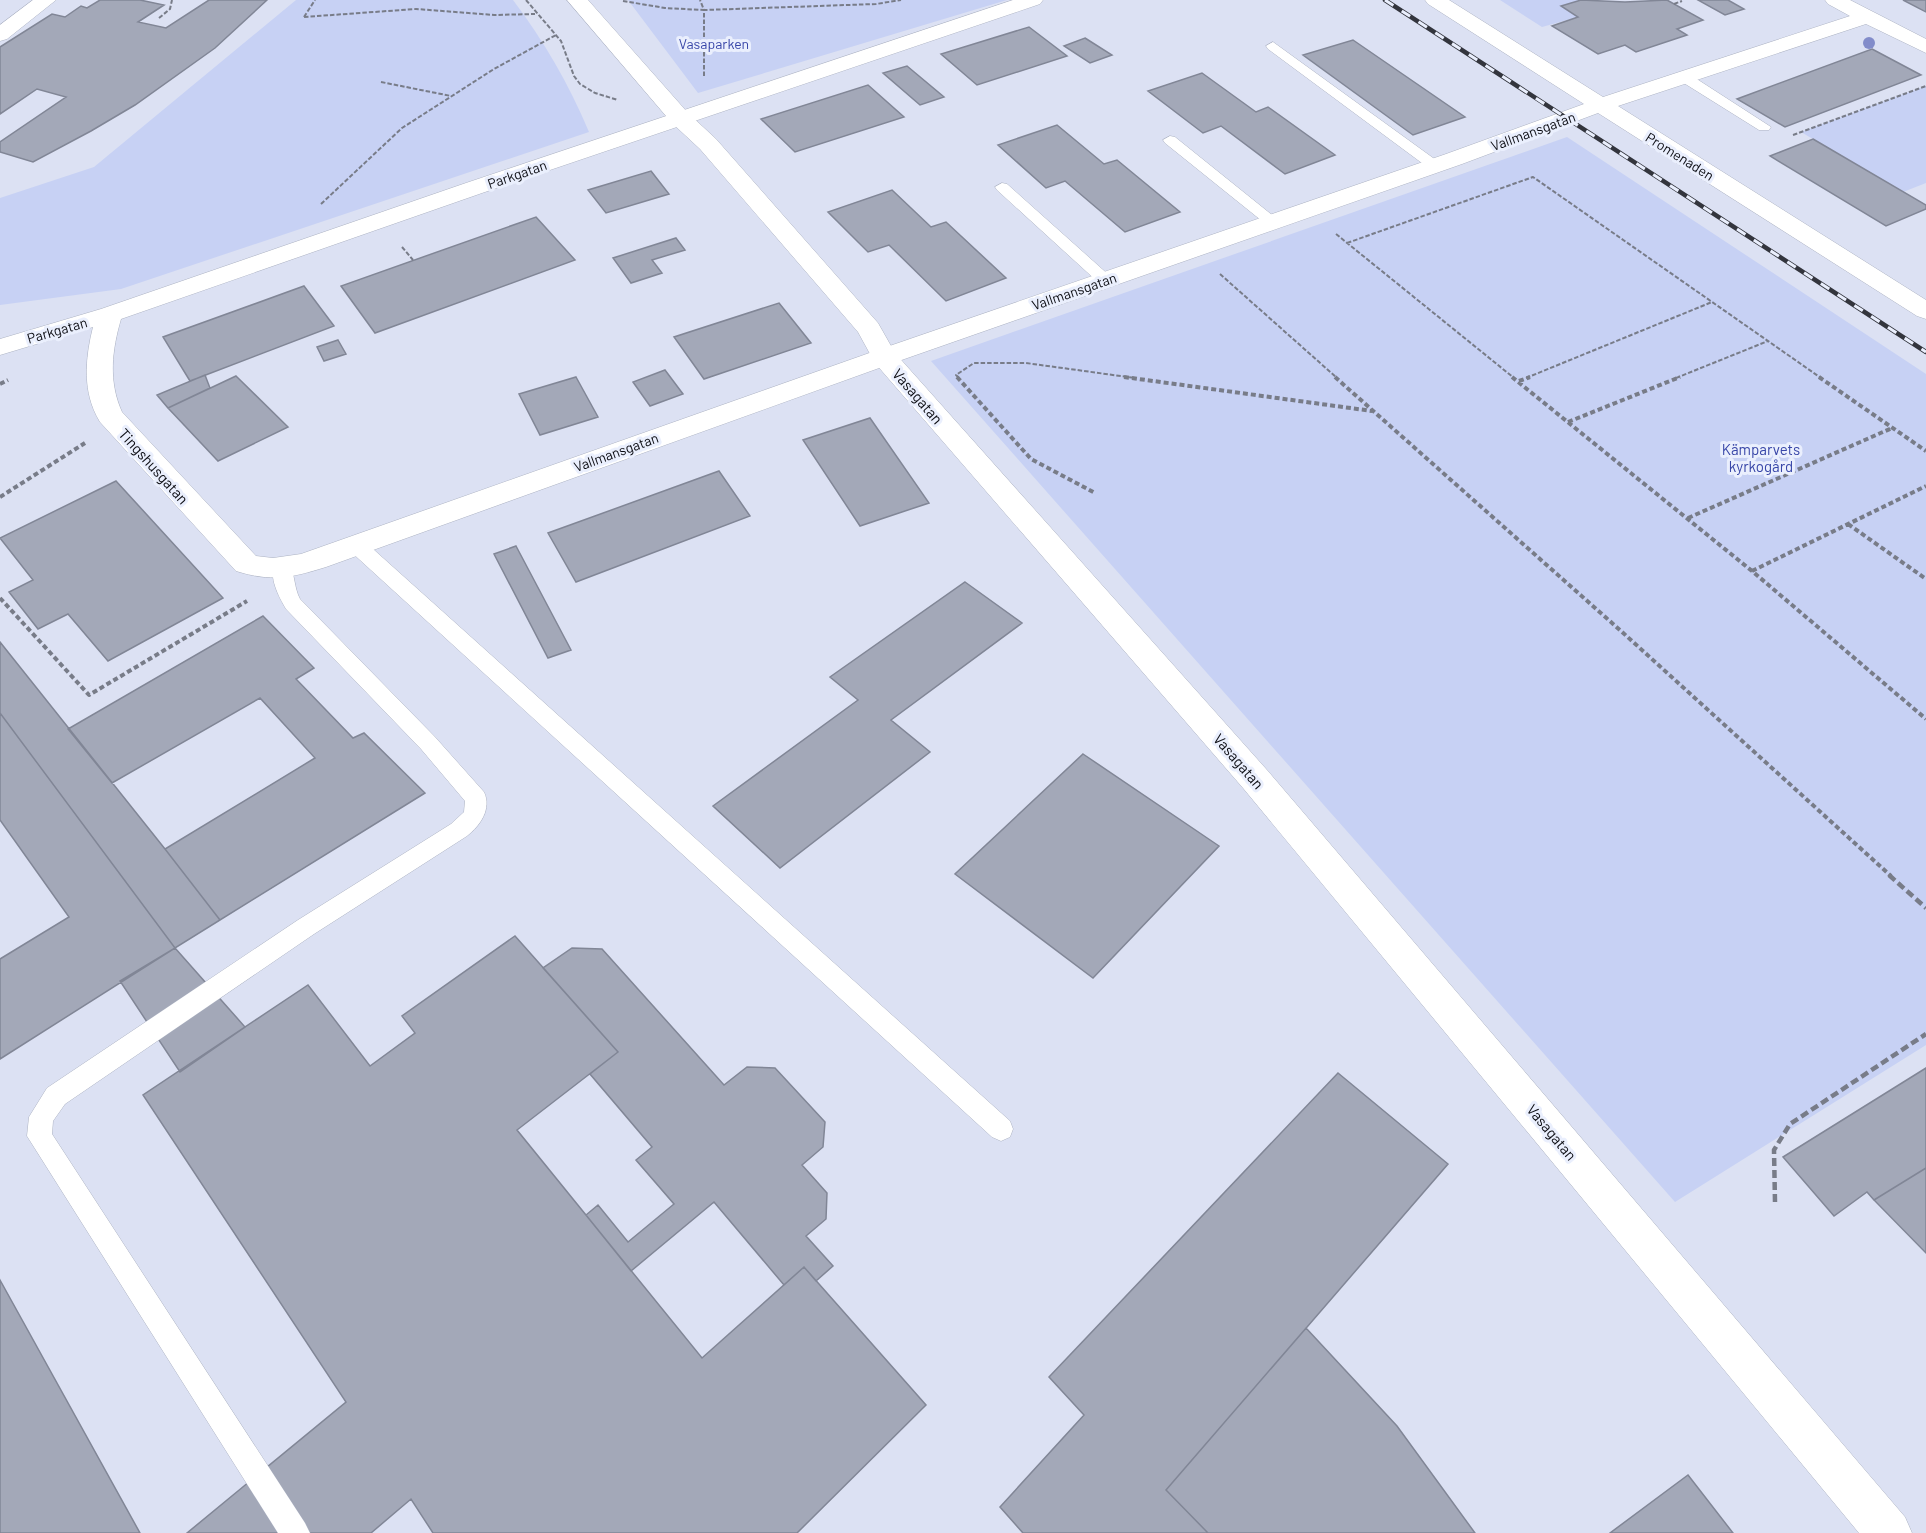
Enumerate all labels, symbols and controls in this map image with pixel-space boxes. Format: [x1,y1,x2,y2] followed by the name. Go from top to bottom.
[679,35,749,52] park label: Vasaparken
[1488,108,1578,154] street label: Vallmansgatan
[1643,128,1717,184] street label: Promenaden
[485,156,549,192] street label: Parkgatan
[1029,269,1119,313] street label: Vallmansgatan
[25,313,89,347] street label: Parkgatan
[889,365,947,427] street label: Vasagatan
[115,424,193,508] street label: Tingshusgatan
[571,429,661,475] street label: Vallmansgatan
[1722,440,1800,475] park label: Kämparvets kyrkogård
[1210,730,1268,792] street label: Vasagatan
[1523,1100,1581,1164] street label: Vasagatan

